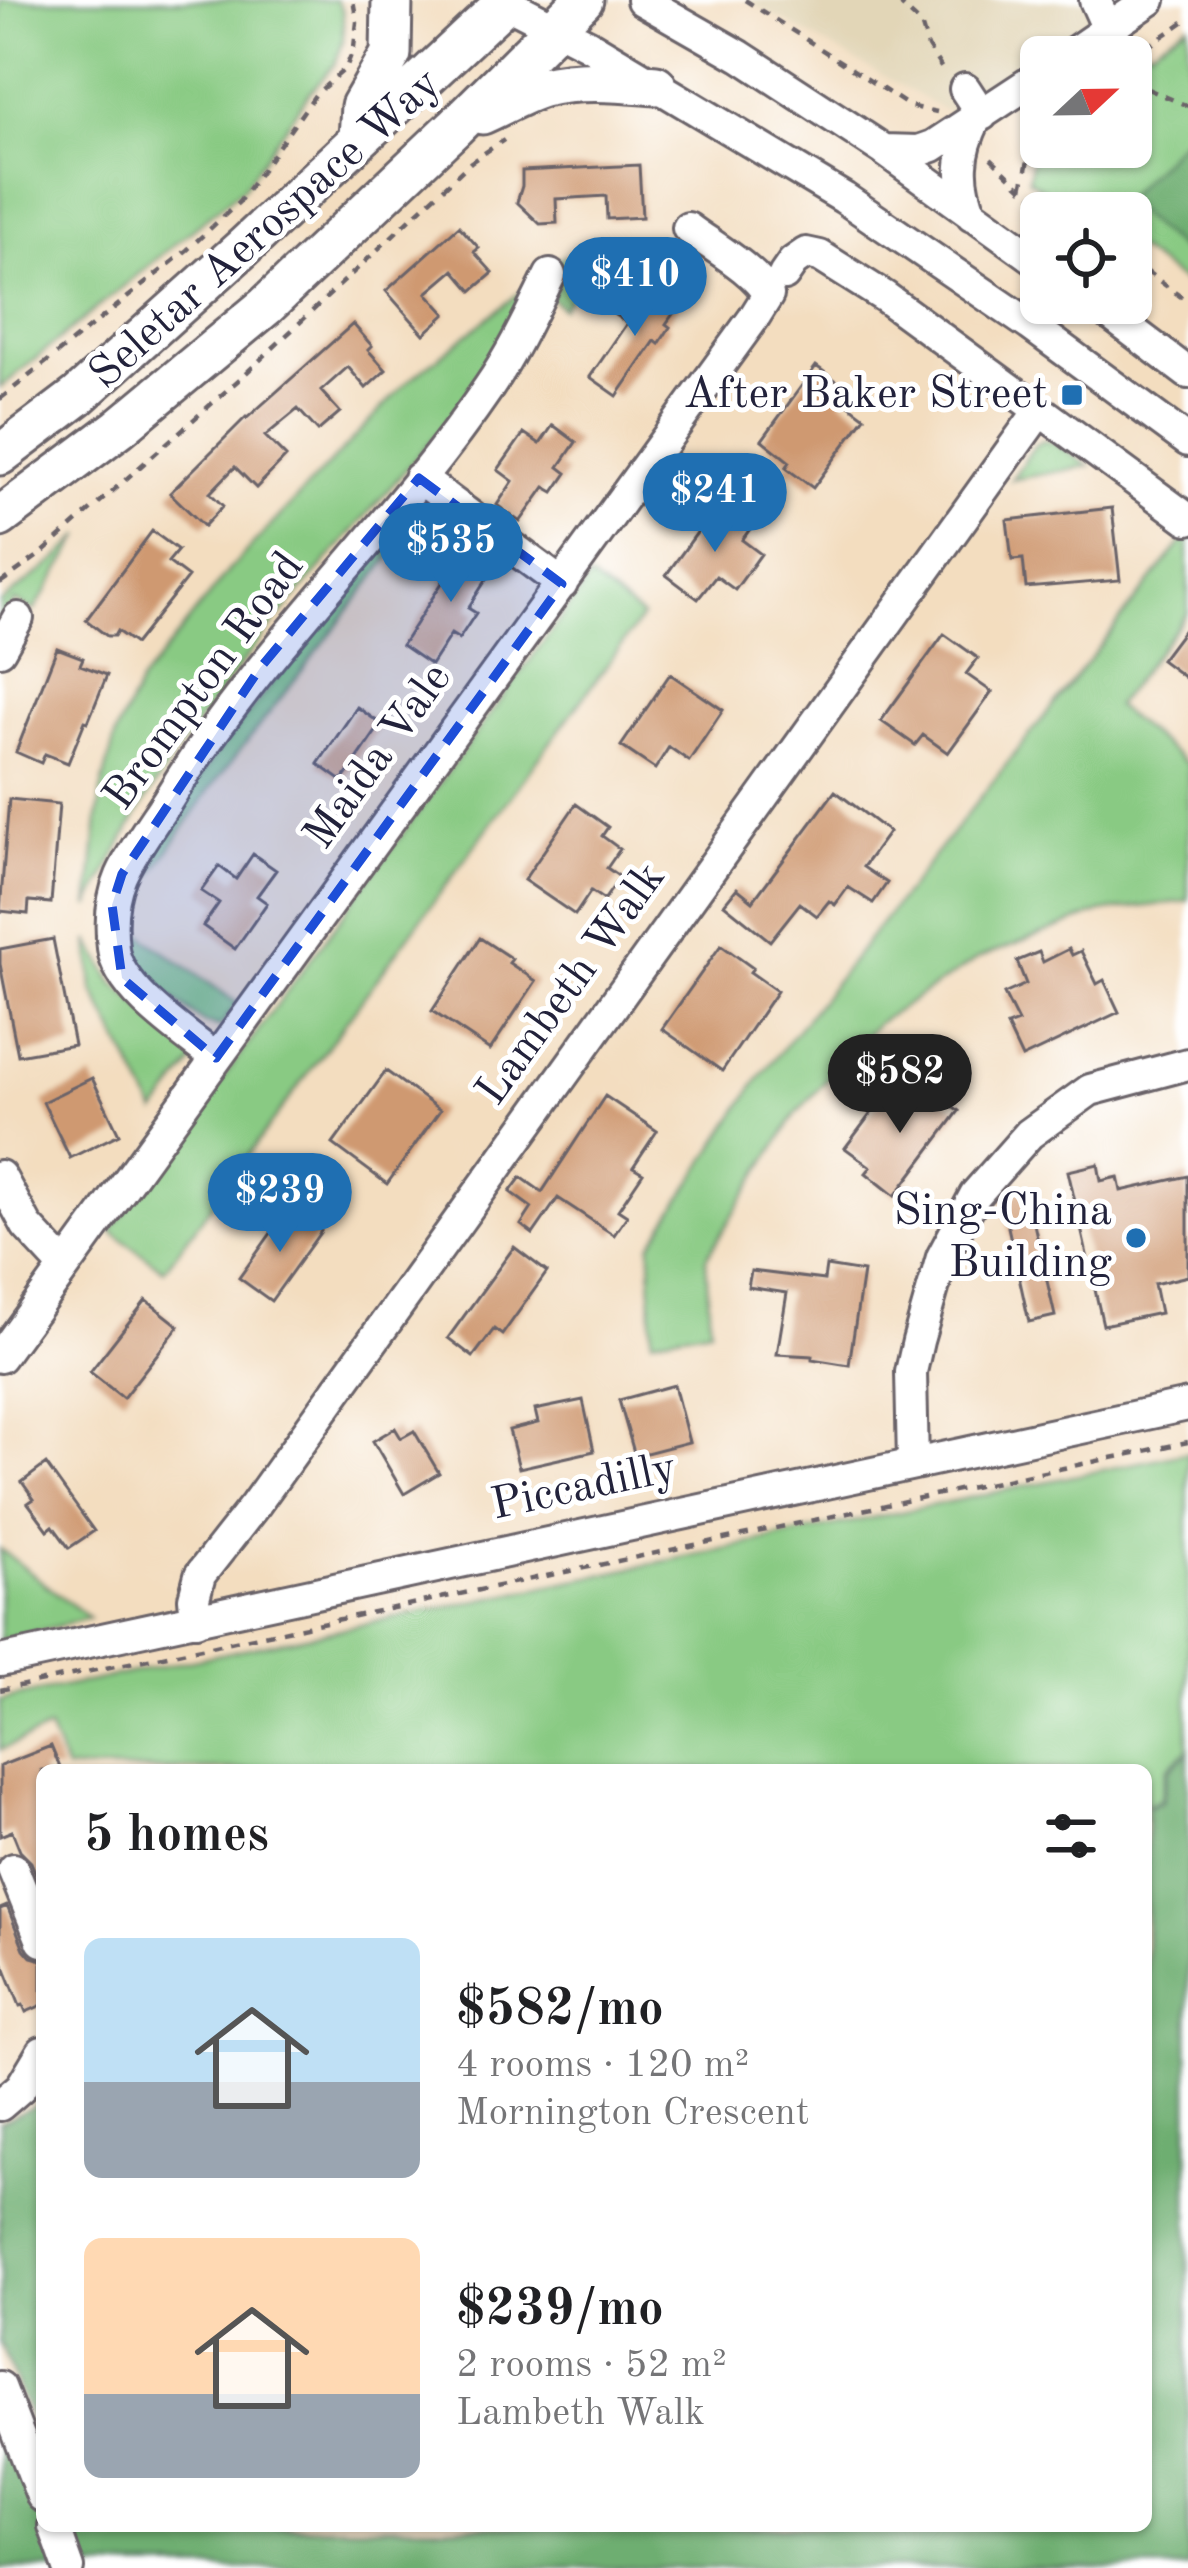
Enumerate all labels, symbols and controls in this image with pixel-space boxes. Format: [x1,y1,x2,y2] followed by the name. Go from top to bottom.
[1020,36,1152,168] north arrow
[1020,36,1152,324] map controls
[82,61,450,399] street label: Seletar Aerospace Way
[1020,192,1152,324] button: locate
[564,237,706,339] pin: $410
[590,256,680,295] text: $410
[684,373,1048,418] place label: After Baker Street
[1059,382,1085,408] marker: After Baker Street
[644,453,786,555] pin: $241
[670,472,760,511] text: $241
[380,503,522,605] pin: $535
[406,522,496,561] text: $535
[97,545,313,819] street label: Brompton Road
[297,656,461,858] street label: Maida Vale
[469,856,675,1114] street label: Lambeth Walk
[829,1034,971,1136] pin: $582
[855,1053,945,1092] text: $582
[209,1153,351,1255] pin: $239
[235,1172,325,1211] text: $239
[893,1190,1112,1287] place label: Sing-China Building
[1123,1225,1149,1251] marker: Sing-China Building
[487,1446,681,1530] street label: Piccadilly
[1038,1803,1104,1869] icon: filters
[84,1811,269,1862] text: 5 homes
[456,1985,664,2036] text: $582/mo
[180,1986,324,2130] icon: home
[456,2046,749,2085] text: 4 rooms · 120 m²
[456,2094,809,2133] text: Mornington Crescent
[456,2285,664,2336] text: $239/mo
[180,2286,324,2430] icon: home
[456,2346,727,2385] text: 2 rooms · 52 m²
[456,2394,705,2433] text: Lambeth Walk

